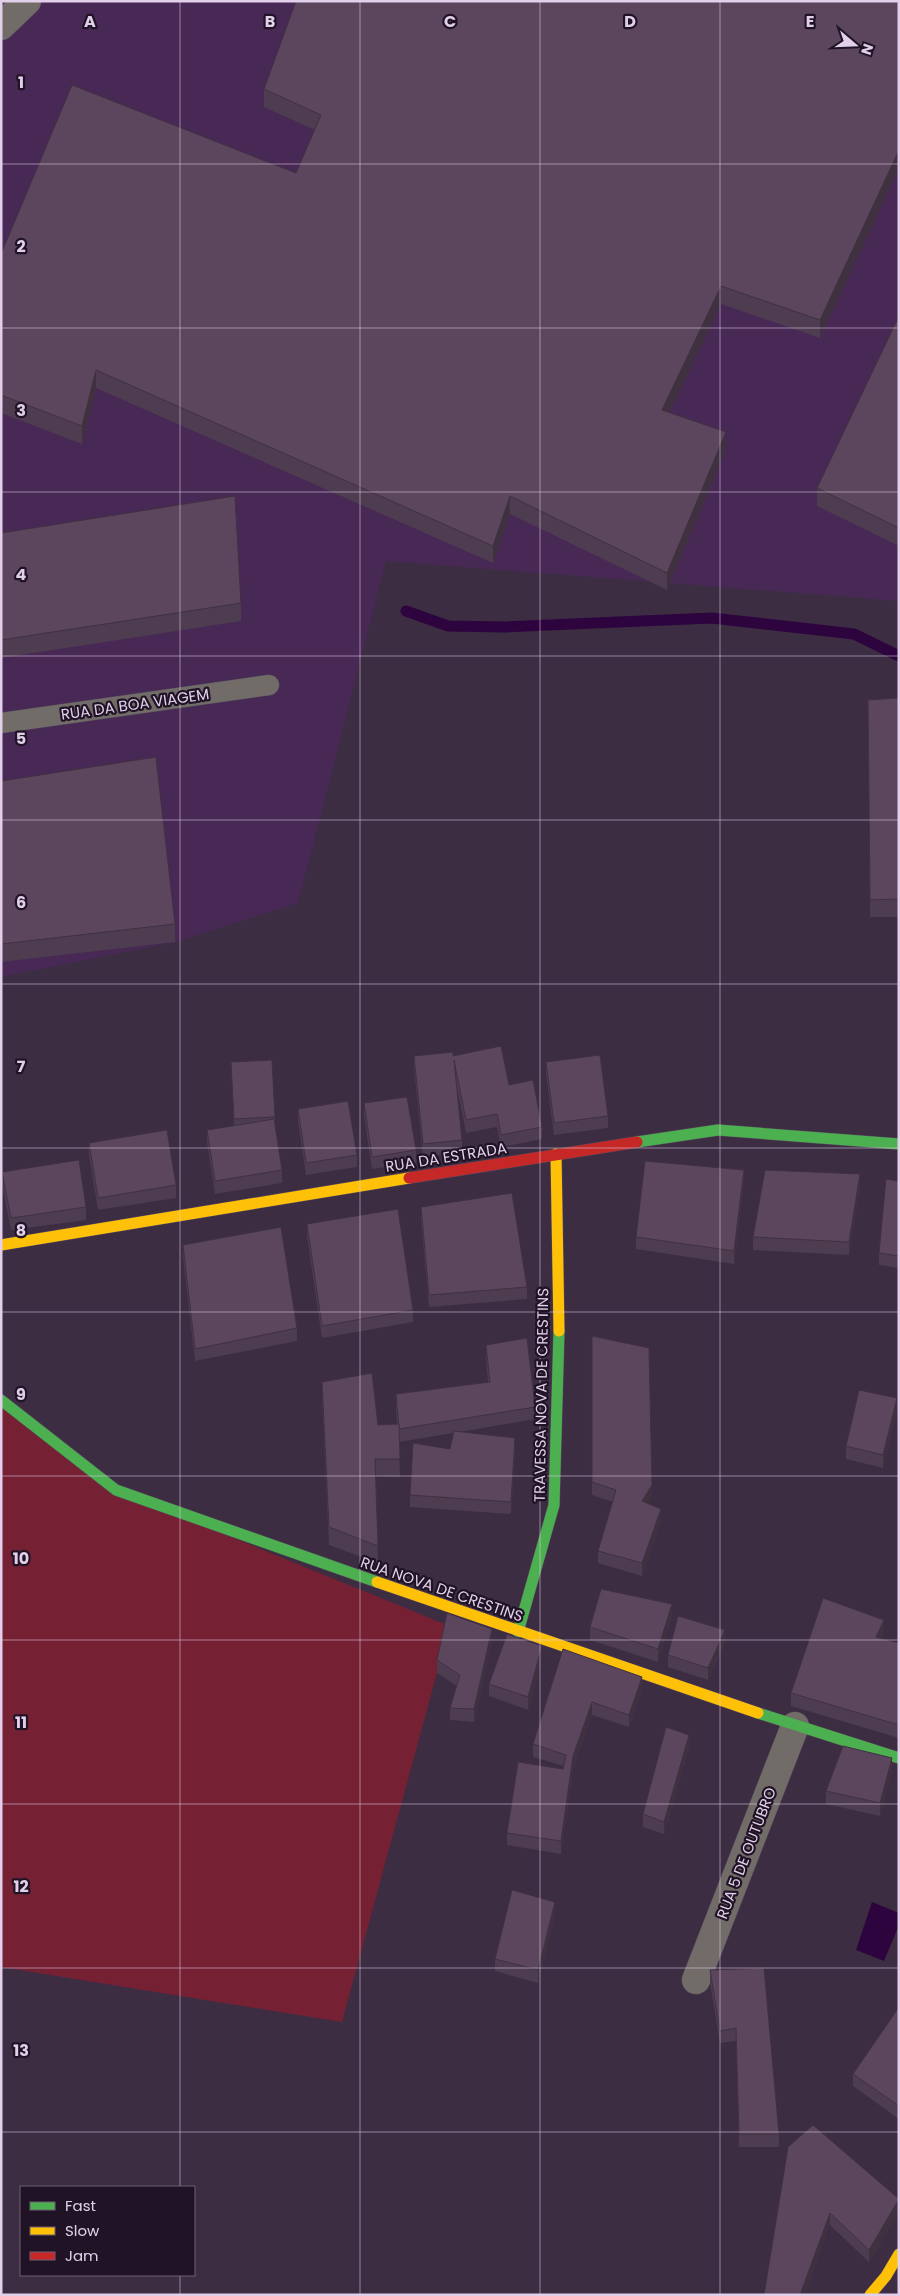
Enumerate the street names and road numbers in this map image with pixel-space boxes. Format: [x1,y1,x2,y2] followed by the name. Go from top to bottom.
[60,683,210,725] street label: RUA DA BOA VIAGEM
[384,1137,508,1177] street label: RUA DA ESTRADA
[529,1288,553,1502] street label: TRAVESSA NOVA DE CRESTINS
[358,1551,526,1627] street label: RUA NOVA DE CRESTINS
[711,1784,781,1922] street label: RUA 5 DE OUTUBRO

